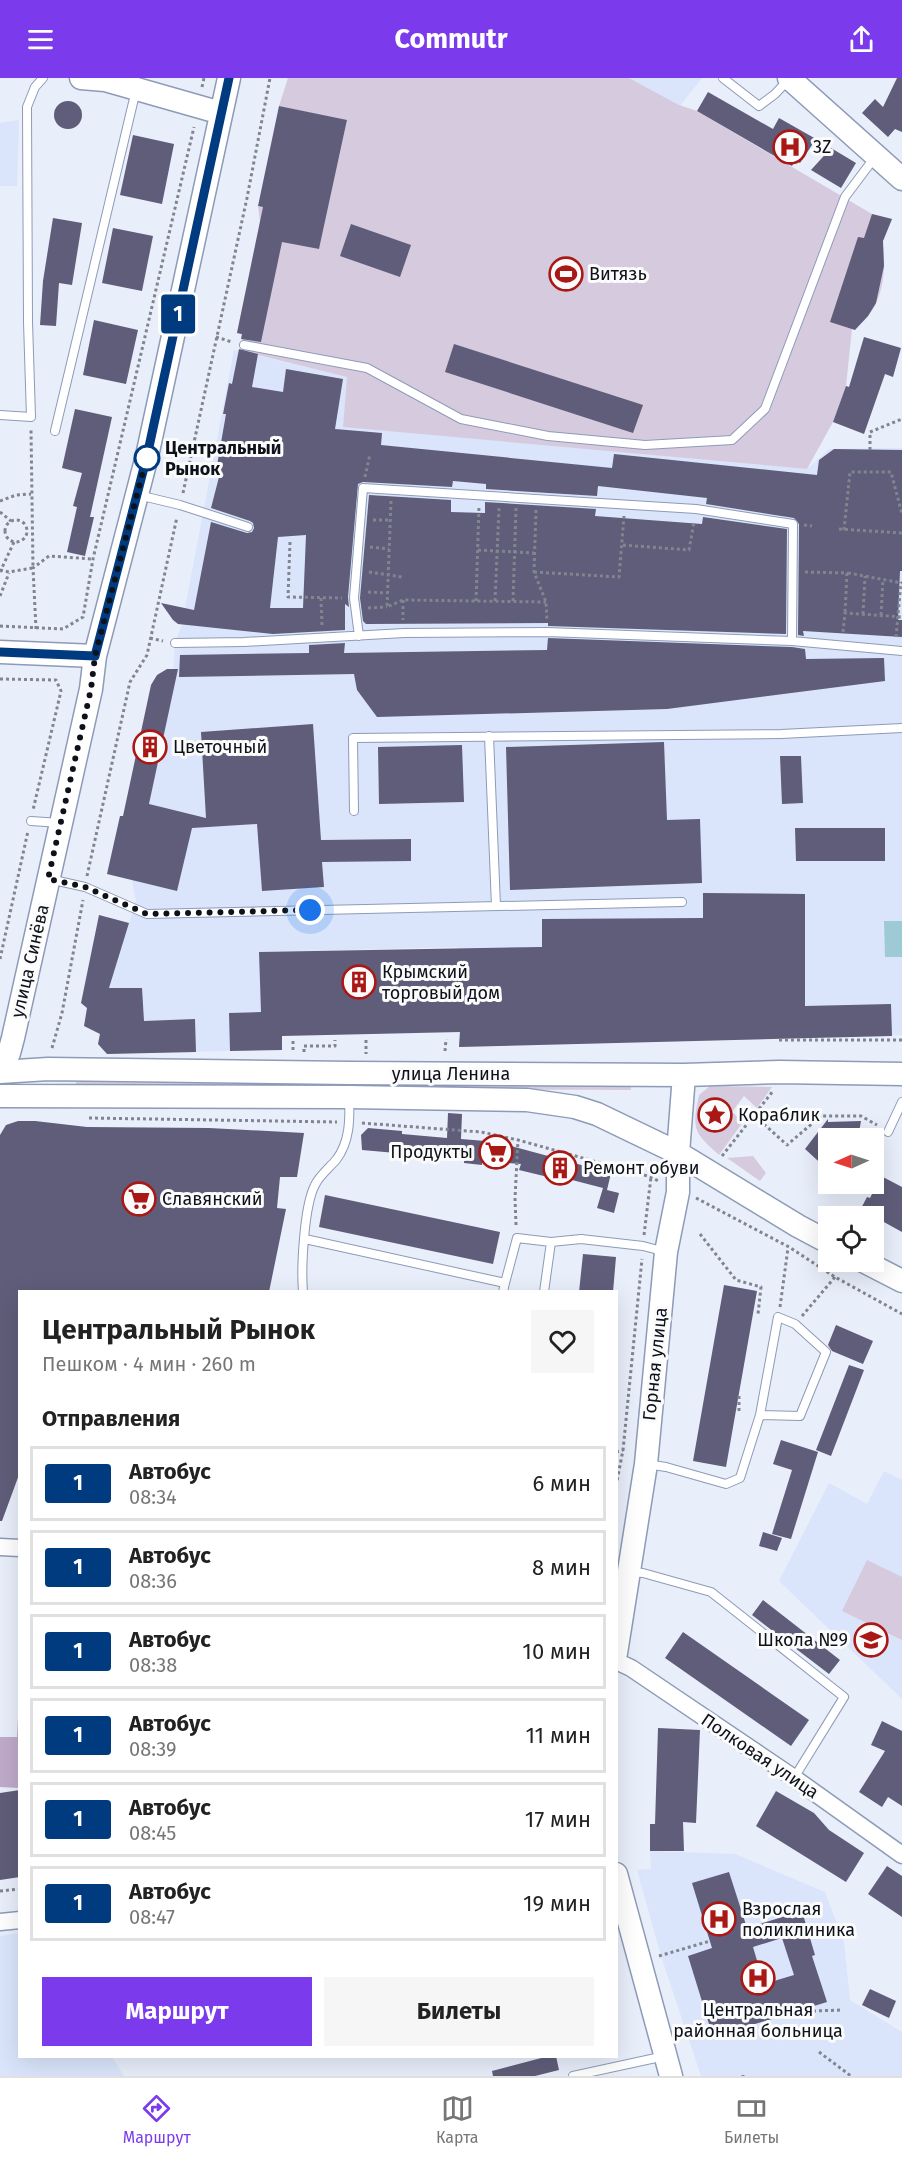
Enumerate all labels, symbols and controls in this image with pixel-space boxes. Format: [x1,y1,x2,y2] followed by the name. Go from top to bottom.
[24,23,57,56] icon: menu
[394,23,508,55] text: Commutr
[845,23,878,56] icon: share
[772,129,808,165] hospital icon: 3Z
[813,136,831,158] place label: 3Z
[548,256,584,292] sports icon: Витязь
[589,263,647,285] place label: Витязь
[158,294,198,334] line badge: 1
[173,301,183,327] text: 1
[165,437,281,480] place label: Центральный Рынок
[134,445,160,471] marker: Центральный Рынок
[132,729,168,765] building icon: Цветочный
[173,736,267,758] place label: Цветочный
[295,895,325,925] your location
[6,902,54,1020] street label: улица Синёва
[382,961,500,1004] place label: Крымский торговый дом
[341,964,377,1000] building icon: Крымский торговый дом
[392,1063,510,1085] street label: улица Ленина
[697,1097,733,1133] place icon: Кораблик
[738,1104,821,1126] place label: Кораблик
[818,1128,884,1194] north arrow
[818,1128,884,1272] map controls
[478,1134,514,1170] supermarket icon: Продукты
[390,1141,473,1163] place label: Продукты
[542,1150,578,1186] building icon: Ремонт обуви
[583,1157,700,1179] place label: Ремонт обуви
[121,1181,157,1217] supermarket icon: Славянский
[162,1188,263,1210] place label: Славянский
[818,1206,884,1272] button: locate
[638,1306,672,1422] street label: Горная улица
[531,1310,594,1373] button: heart
[42,1313,315,1346] text: Центральный Рынок
[42,1352,256,1376] text: Пешком · 4 мин · 260 m
[42,1405,180,1432] text: Отправления
[129,1458,211,1485] text: Автобус
[73,1470,83,1496] text: 1
[532,1470,591,1497] text: 6 мин
[129,1485,177,1509] text: 08:34
[129,1542,211,1569] text: Автобус
[73,1554,83,1580] text: 1
[532,1554,591,1581] text: 8 мин
[129,1569,177,1593] text: 08:36
[853,1622,889,1658] school or university icon: Школа №9
[129,1626,211,1653] text: Автобус
[757,1629,848,1651] place label: Школа №9
[73,1638,83,1664] text: 1
[522,1638,591,1665] text: 10 мин
[129,1653,177,1677] text: 08:38
[697,1709,823,1803] street label: Полковая улица
[129,1710,211,1737] text: Автобус
[73,1722,83,1748] text: 1
[525,1722,591,1749] text: 11 мин
[129,1737,176,1761] text: 08:39
[129,1794,211,1821] text: Автобус
[73,1806,83,1832] text: 1
[525,1806,591,1833] text: 17 мин
[129,1821,176,1845] text: 08:45
[129,1878,211,1905] text: Автобус
[73,1890,83,1916] text: 1
[523,1890,591,1917] text: 19 мин
[742,1898,855,1941] place label: Взрослая поликлиника
[701,1901,737,1937] hospital icon: Взрослая поликлиника
[129,1905,175,1929] text: 08:47
[740,1960,776,1996] hospital icon: Центральная районная больница
[42,1977,312,2046] button: Маршрут
[324,1977,594,2046] button: Билеты
[673,1999,843,2042] place label: Центральная районная больница
[123,2092,191,2147] tab: Маршрут
[436,2092,478,2147] tab: Карта
[724,2092,779,2147] tab: Билеты

